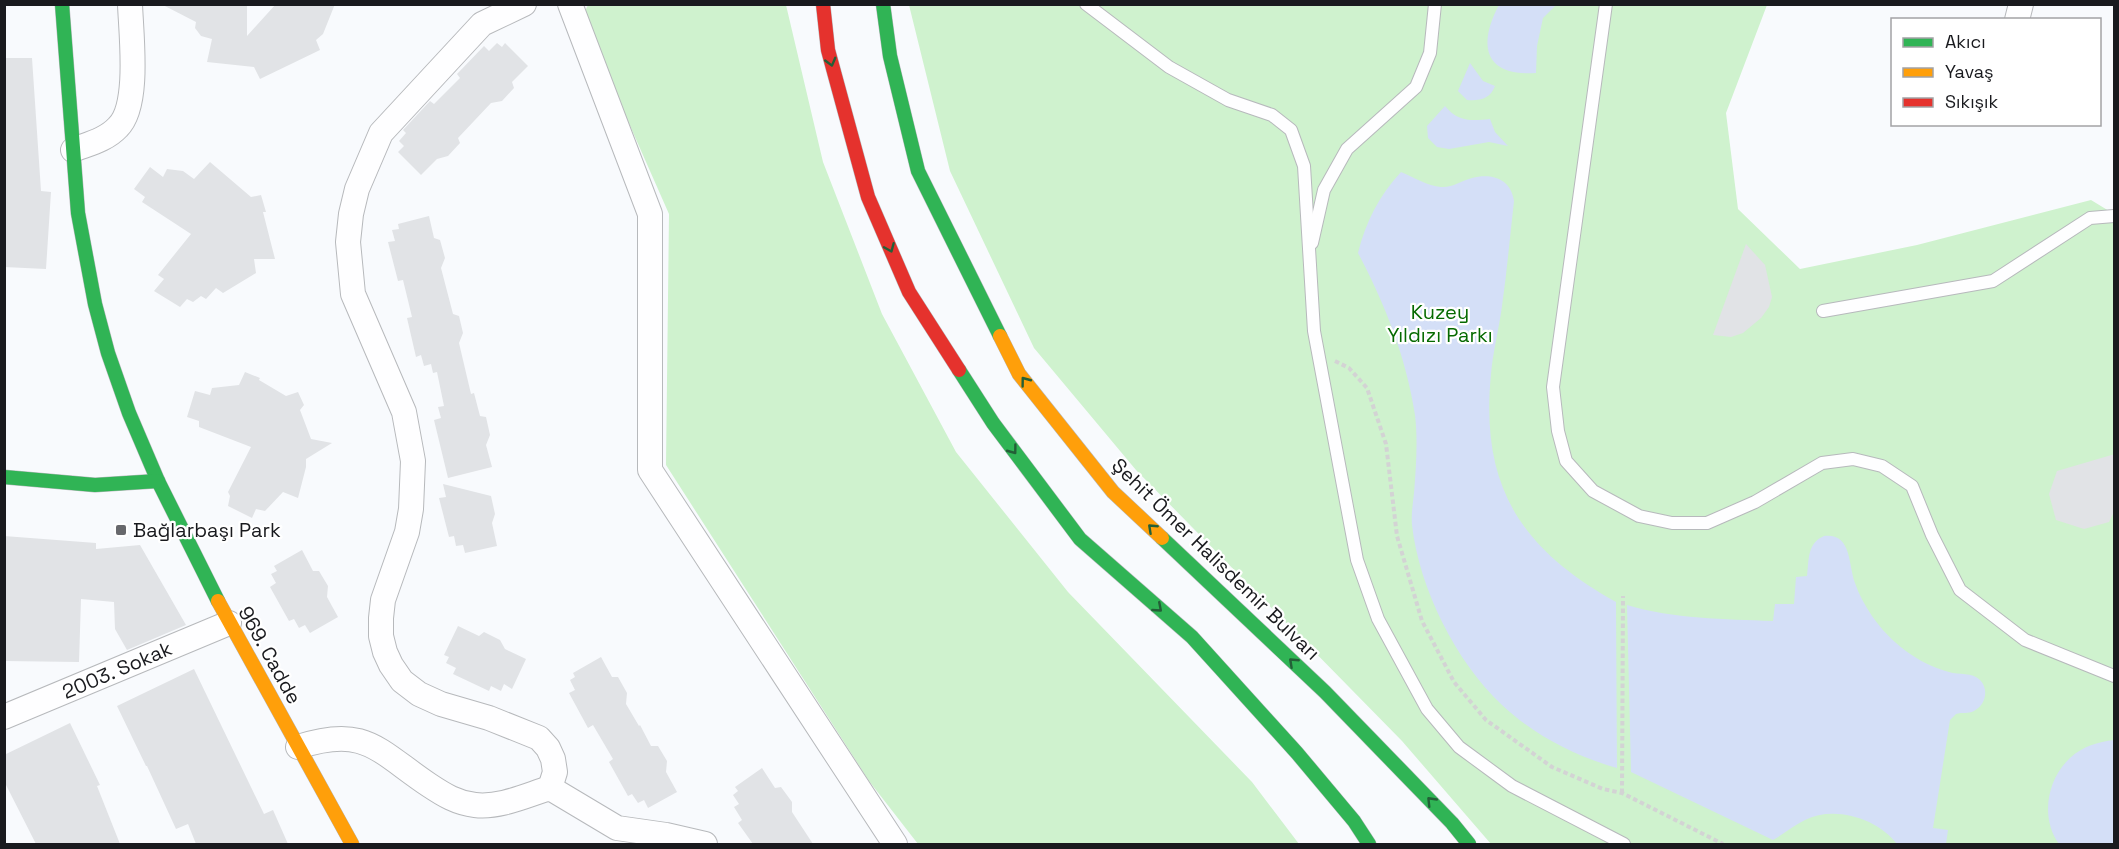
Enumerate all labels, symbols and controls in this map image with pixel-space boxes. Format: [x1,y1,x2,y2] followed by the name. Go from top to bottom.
[1891,18,2101,126] legend
[1945,30,1986,53] text: Akıcı
[824,56,836,67] one-way arrow
[1945,60,1994,83] text: Yavaş
[1945,90,1998,113] text: Sıkışık
[883,241,895,252] one-way arrow
[1387,299,1493,348] park label: Kuzey Yıldızı Parkı
[1021,376,1032,387] one-way arrow
[1006,443,1017,454] one-way arrow
[1106,452,1326,666] street label: Şehit Ömer Halisdemir Bulvarı
[133,517,281,543] place label: Bağlarbaşı Park
[114,523,128,537] marker: Bağlarbaşı Park
[1148,525,1159,536] one-way arrow
[1152,601,1162,612] one-way arrow
[233,602,307,708] street label: 969. Cadde
[58,635,176,705] street label: 2003. Sokak
[1290,658,1300,669] one-way arrow
[1427,797,1438,808] one-way arrow

